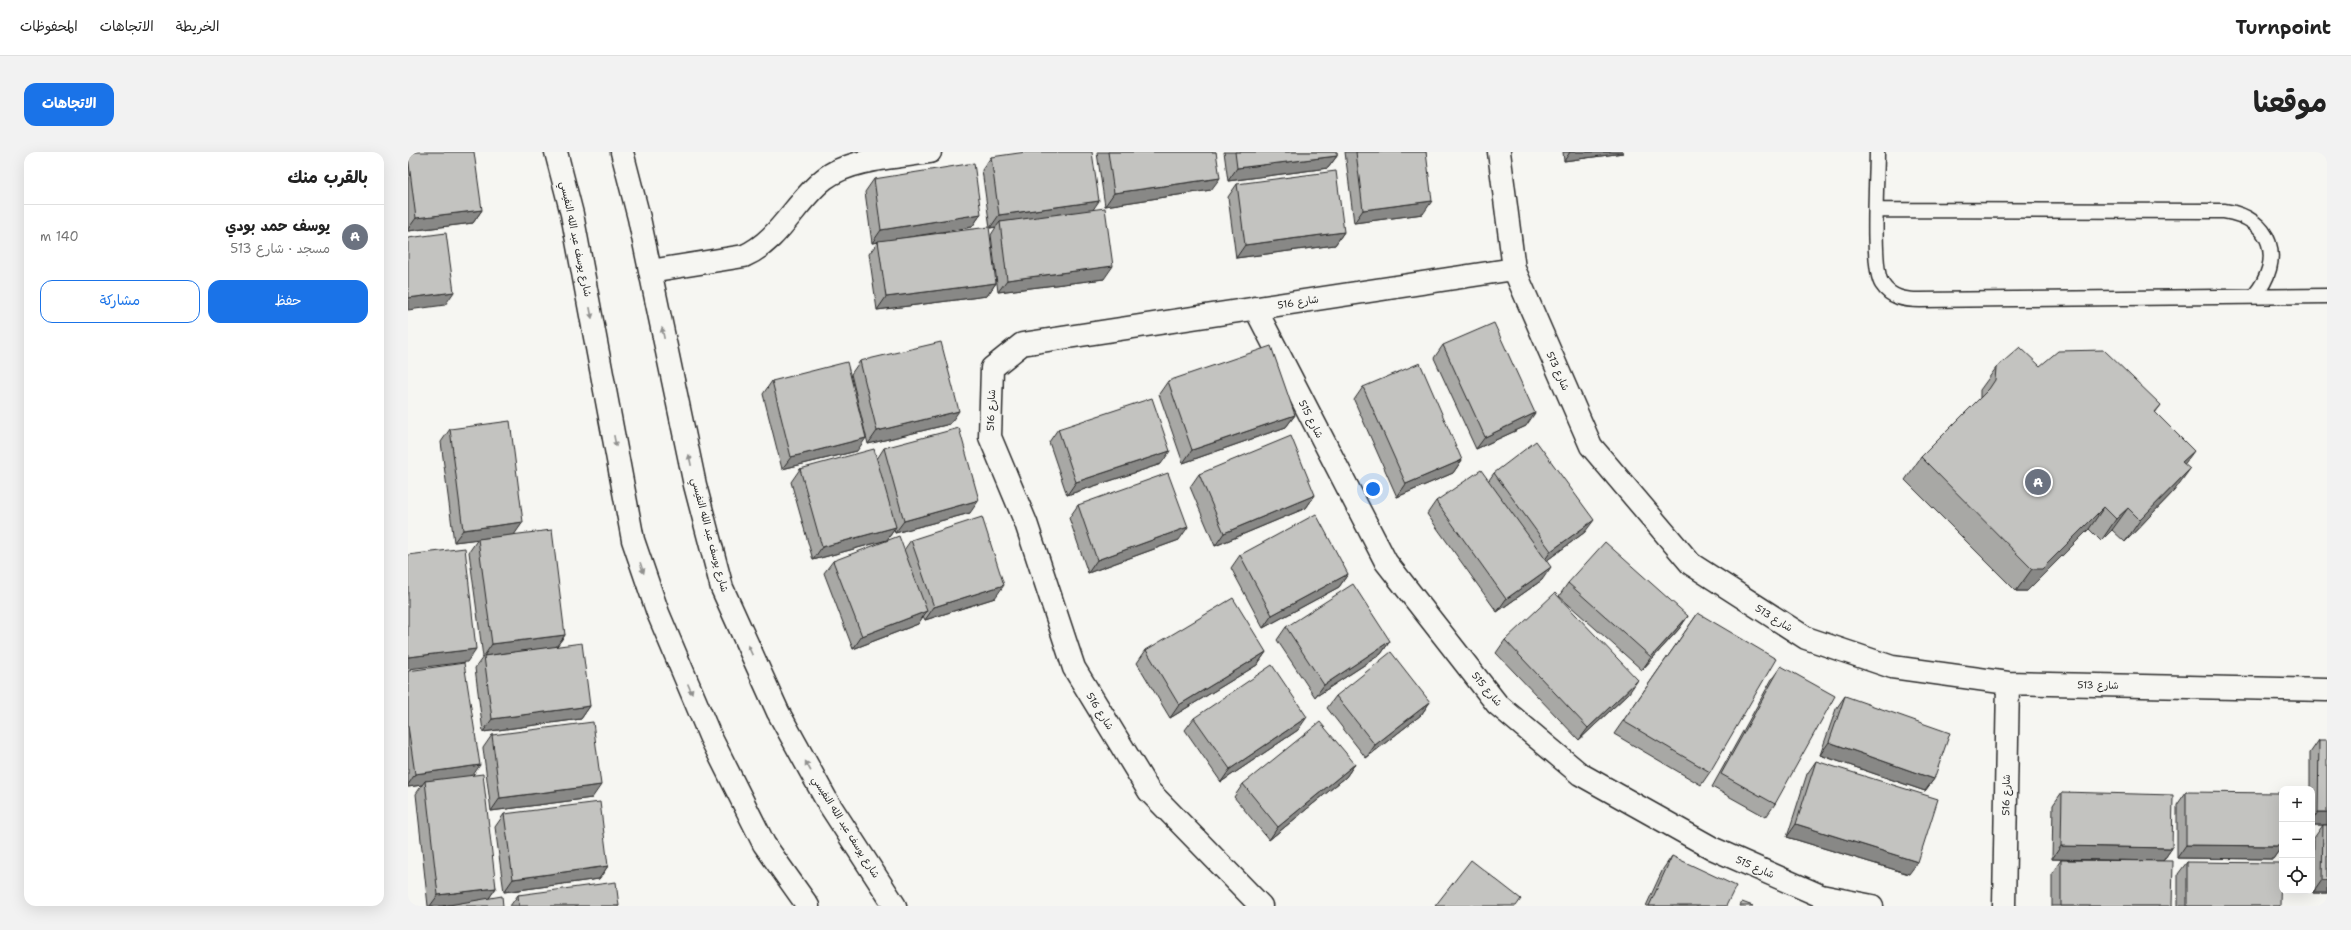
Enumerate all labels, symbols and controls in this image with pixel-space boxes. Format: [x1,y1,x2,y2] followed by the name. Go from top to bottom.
[2235,15,2331,40] text: Turnpoint
[20,17,78,35] text: المحفوظات
[100,17,154,35] text: الاتجاهات
[176,17,219,35] text: الخريطة
[24,83,114,126] button: الاتجاهات
[2253,83,2327,121] text: موقعنا
[288,166,368,188] text: بالقرب منك
[554,180,595,299] street label: شارع يوسف عبد الله النفيسي
[225,216,330,236] text: يوسف حمد بودي
[40,228,79,245] text: 140 m
[350,228,360,245] text: A
[230,240,330,257] text: مسجد · شارع 513
[40,280,200,323] button: مشاركة
[208,280,368,323] button: حفظ
[1276,292,1320,313] street label: شارع 516
[588,307,594,319] one-way arrow
[660,327,666,339] one-way arrow
[1543,349,1572,393] street label: شارع 513
[984,389,999,431] street label: شارع 516
[1295,398,1326,441] street label: شارع 515
[612,435,618,447] one-way arrow
[686,454,692,466] one-way arrow
[2025,467,2051,497] pin: A
[686,477,732,594] street label: شارع يوسف عبد الله النفيسي
[1363,479,1383,499] your location
[640,562,646,574] one-way arrow
[1752,602,1795,635] street label: شارع 513
[747,644,753,655] one-way arrow
[1468,669,1505,710] street label: شارع 515
[2077,678,2119,693] street label: شارع 513
[687,683,693,694] one-way arrow
[1083,690,1117,733] street label: شارع 516
[805,760,811,772] one-way arrow
[807,774,883,882] street label: شارع يوسف عبد الله النفيسي
[1999,774,2014,816] street label: شارع 516
[2279,786,2315,894] map controls
[2279,786,2315,822] button: +
[2279,822,2315,858] button: −
[1733,853,1777,882] street label: شارع 515
[2279,858,2315,894] button: locate

